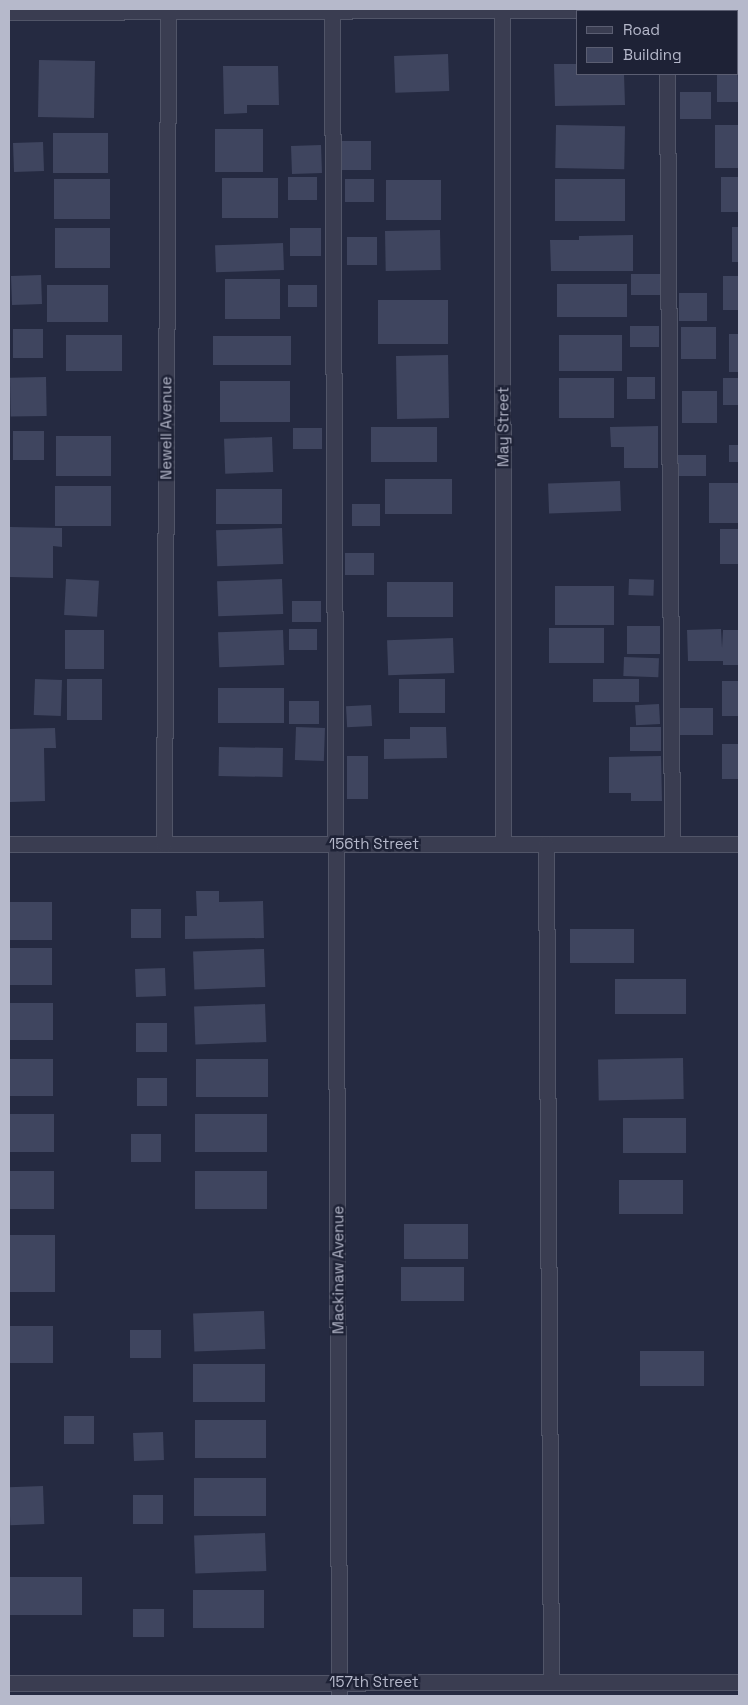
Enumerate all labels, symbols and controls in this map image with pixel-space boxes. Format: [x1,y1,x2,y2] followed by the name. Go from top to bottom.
[576,10,738,75] legend
[623,20,660,39] text: Road
[623,45,682,64] text: Building
[157,376,175,480] street label: Newell Avenue
[494,387,512,467] street label: May Street
[329,835,419,853] street label: 156th Street
[329,1206,347,1334] street label: Mackinaw Avenue
[329,1673,419,1691] street label: 157th Street

